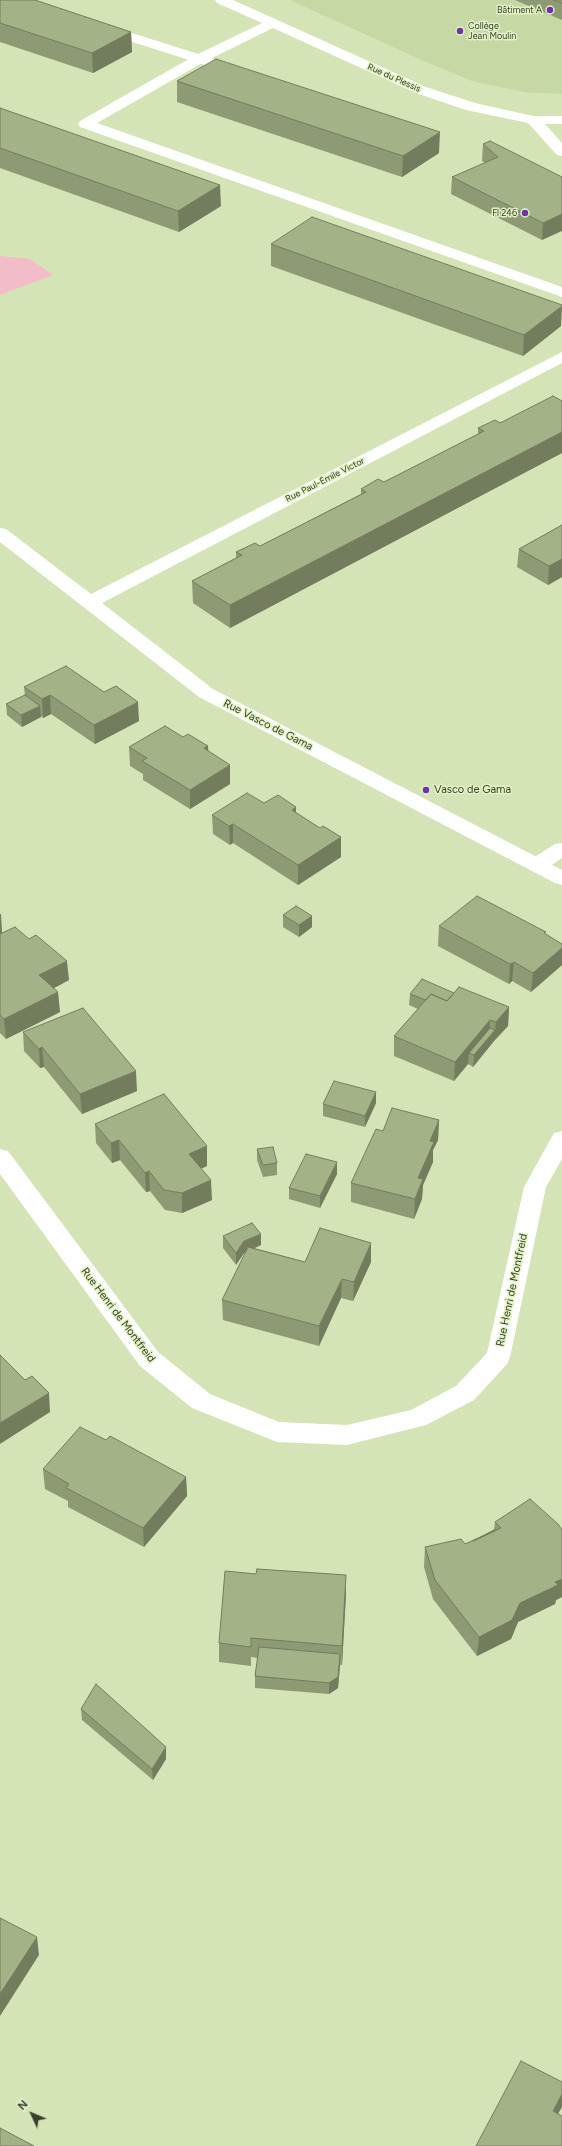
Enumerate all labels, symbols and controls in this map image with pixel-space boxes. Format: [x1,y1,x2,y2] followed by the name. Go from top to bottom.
[497,5,542,15] place label: Bâtiment A
[545,5,555,15] marker: Bâtiment A
[468,21,516,42] place label: Collège Jean Moulin
[455,26,465,36] marker: Collège Jean Moulin
[366,61,422,95] street label: Rue du Plessis
[492,208,517,218] place label: Fl 246
[520,208,530,218] marker: Fl 246
[284,455,366,505] street label: Rue Paul-Émile Victor
[221,697,315,753] street label: Rue Vasco de Gama
[434,783,511,797] place label: Vasco de Gama
[421,785,431,795] marker: Vasco de Gama
[494,1232,530,1348] street label: Rue Henri de Montfreid
[78,1265,158,1365] street label: Rue Henri de Montfreid
[12,2094,52,2134] north arrow
[15,2098,31,2113] text: N

